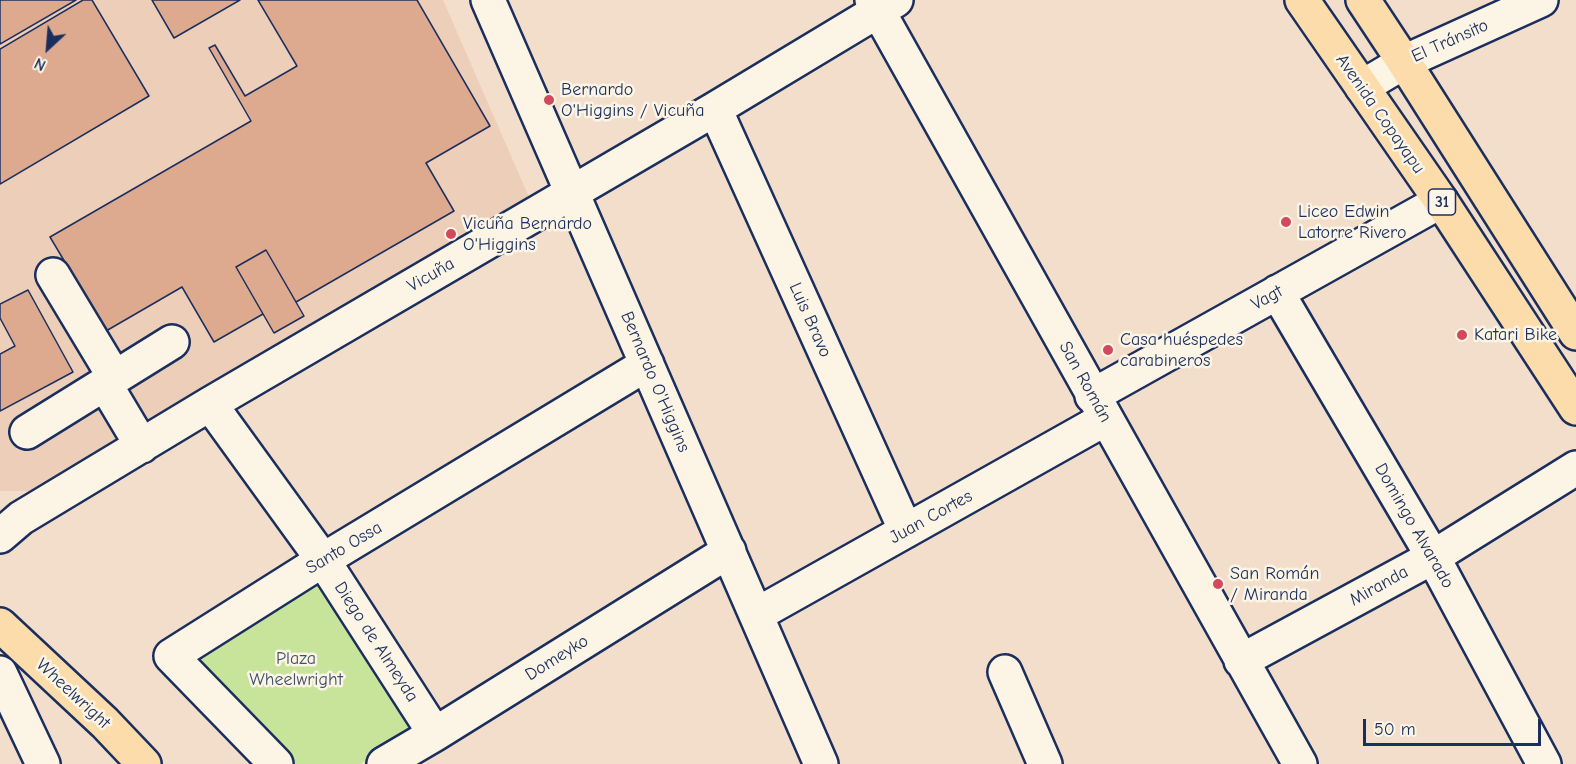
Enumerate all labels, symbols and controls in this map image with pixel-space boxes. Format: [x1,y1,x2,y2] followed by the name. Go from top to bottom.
[1408,15,1492,67] street label: El Tránsito
[18,18,78,78] north arrow
[1331,50,1429,178] street label: Avenida Copayapu
[31,54,49,75] text: N
[561,79,705,122] place label: Bernardo O'Higgins / Vicuña
[542,93,556,107] marker: Bernardo O'Higgins / Vicuña
[1428,189,1456,215] road number: 31
[1298,201,1406,244] place label: Liceo Edwin Latorre Rivero
[463,213,592,256] place label: Vicuña Bernardo O'Higgins
[1279,215,1293,229] marker: Liceo Edwin Latorre Rivero
[444,227,458,241] marker: Vicuña Bernardo O'Higgins
[404,253,458,297] street label: Vicuña
[784,279,836,361] street label: Luis Bravo
[1248,281,1286,315] street label: Vagt
[616,308,694,456] street label: Bernardo O'Higgins
[1474,324,1557,346] place label: Katari Bike
[1455,328,1469,342] marker: Katari Bike
[1120,329,1243,372] place label: Casa huéspedes carabineros
[1054,338,1116,426] street label: San Román
[1101,343,1115,357] marker: Casa huéspedes carabineros
[1369,460,1459,592] street label: Domingo Alvarado
[886,485,976,549] street label: Juan Cortes
[302,517,386,579] street label: Santo Ossa
[1346,561,1412,611] street label: Miranda
[1230,563,1319,606] place label: San Román / Miranda
[1211,577,1225,591] marker: San Román / Miranda
[329,578,423,706] street label: Diego de Almeyda
[521,630,593,686] street label: Domeyko
[249,648,343,690] park label: Plaza Wheelwright
[31,654,115,734] street label: Wheelwright
[1366,707,1544,745] scale bar
[1374,719,1416,740] text: 50 m

